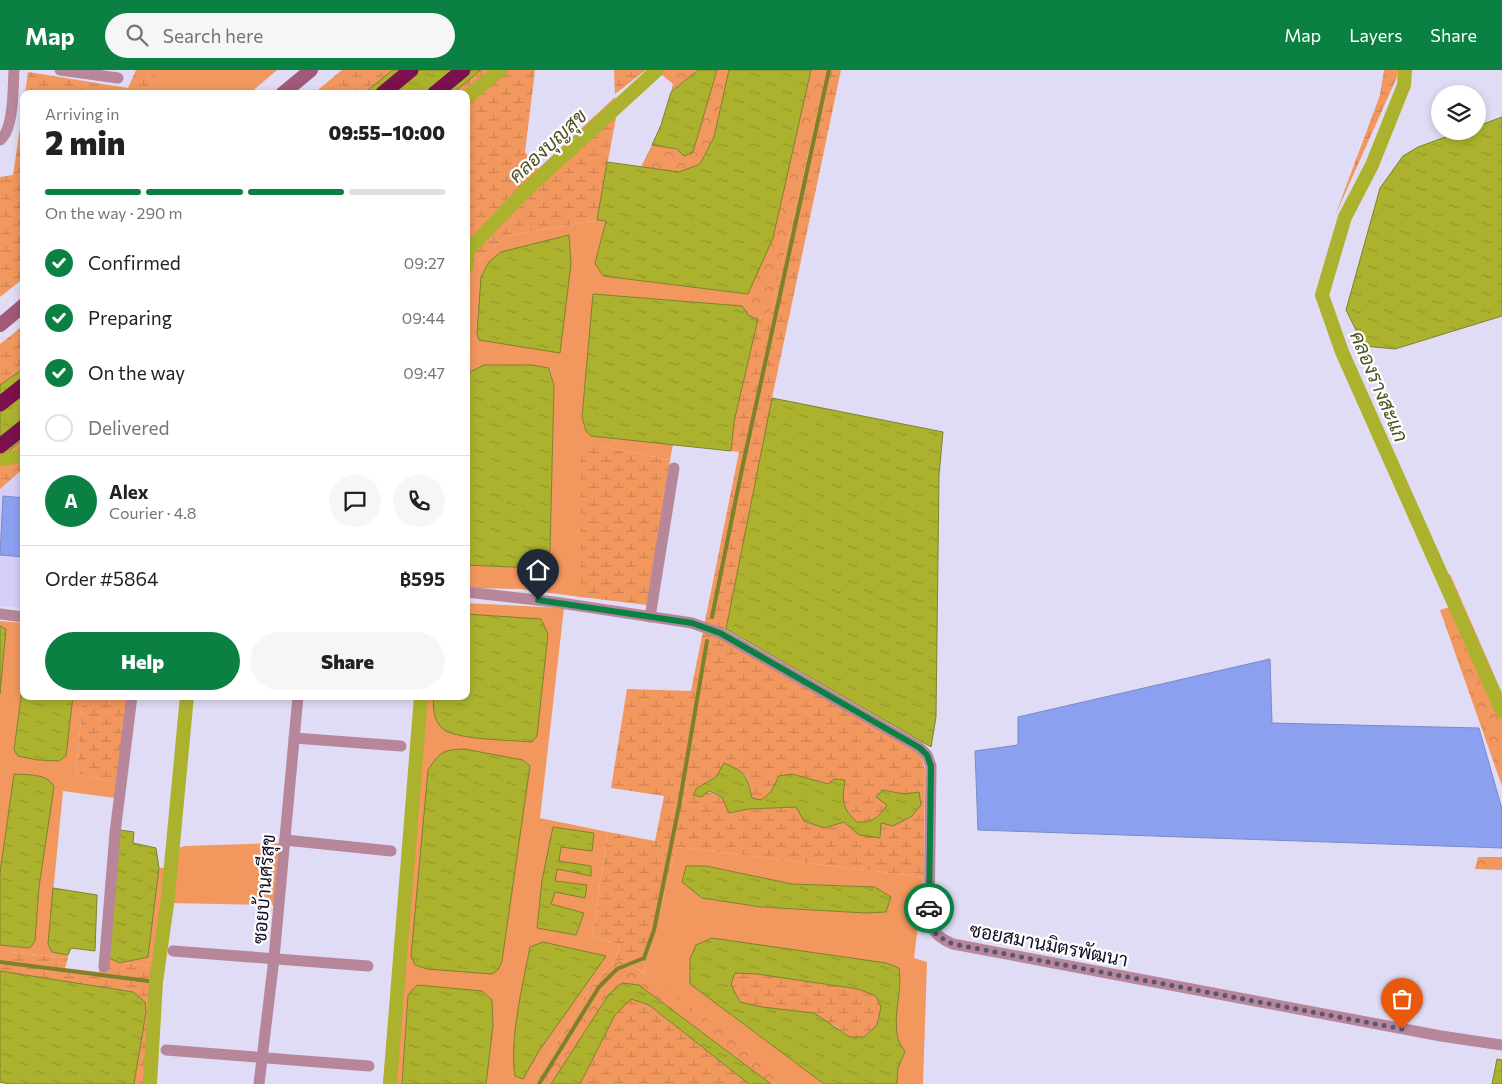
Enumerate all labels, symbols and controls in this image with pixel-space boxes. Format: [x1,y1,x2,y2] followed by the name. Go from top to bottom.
[105,13,455,58] search box
[25,21,75,50] text: Map
[123,21,151,49] icon: search
[163,24,263,47] text: Search here
[1284,24,1321,46] text: Map
[1349,24,1402,46] text: Layers
[1430,24,1477,46] text: Share
[1431,85,1486,140] map controls
[1431,85,1486,140] button: layers
[503,103,593,189] water label: คลองบุญสุข
[45,104,119,123] text: Arriving in
[328,121,445,144] text: 09:55–10:00
[45,122,125,162] text: 2 min
[45,203,183,222] text: On the way · 290 m
[45,249,73,277] icon: check
[88,251,181,274] text: Confirmed
[404,253,445,272] text: 09:27
[45,304,73,332] icon: check
[88,306,172,329] text: Preparing
[402,308,445,327] text: 09:44
[1346,327,1414,445] water label: คลองรางสะแก
[45,359,73,387] icon: check
[88,361,185,384] text: On the way
[403,363,445,382] text: 09:47
[88,416,169,439] text: Delivered
[329,475,381,527] button: chat
[393,475,445,527] button: phone
[109,480,149,503] text: Alex
[64,489,78,512] text: A
[109,503,196,522] text: Courier · 4.8
[517,549,559,600] pin
[524,556,552,584] icon: home
[45,567,158,590] text: Order #5864
[400,567,445,590] text: ฿595
[45,632,240,690] button: Help
[250,632,445,690] button: Share
[247,833,281,945] street label: ซอยบ้านศรีสุข
[904,883,954,933] courier
[915,894,943,922] icon: car
[968,917,1130,971] street label: ซอยสมานมิตรพัฒนา
[1381,978,1423,1029] pin
[1388,985,1416,1013] icon: bag

